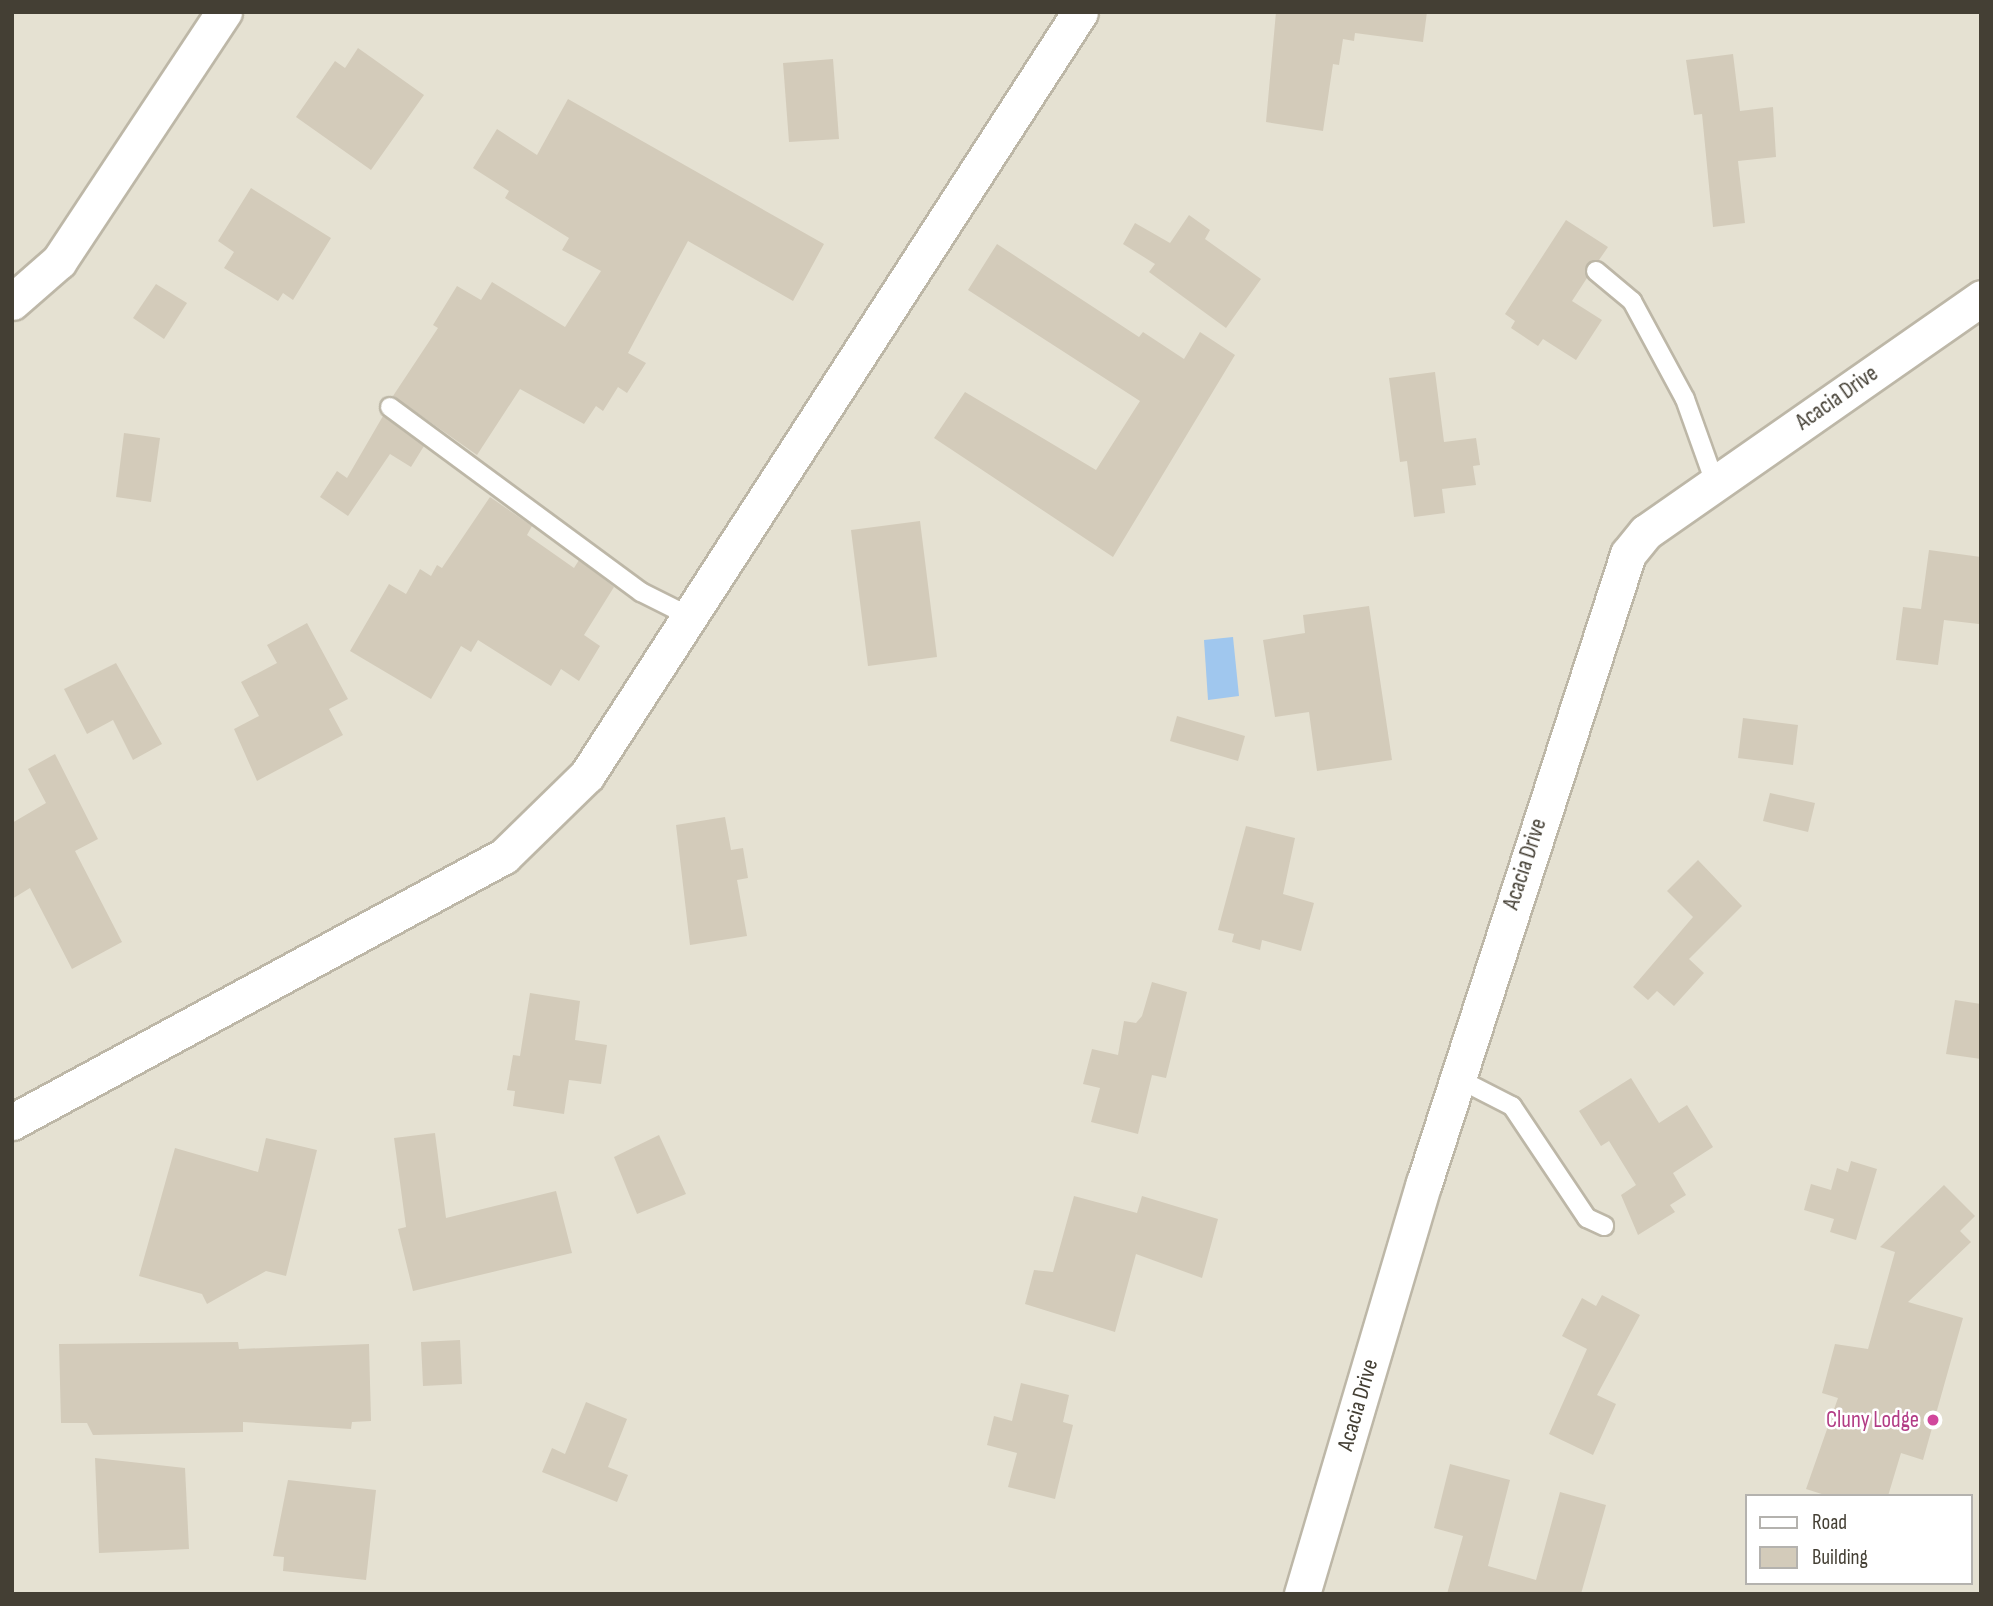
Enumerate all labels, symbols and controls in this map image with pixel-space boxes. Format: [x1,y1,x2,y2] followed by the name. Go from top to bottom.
[1791,360,1883,436] street label: Acacia Drive
[1497,815,1553,913] street label: Acacia Drive
[1332,1356,1384,1454] street label: Acacia Drive
[1826,1406,1919,1434] place label: Cluny Lodge
[1925,1412,1941,1428] marker: Cluny Lodge
[1744,1494,1972,1585] legend
[1812,1510,1847,1535] text: Road
[1812,1545,1868,1570] text: Building

